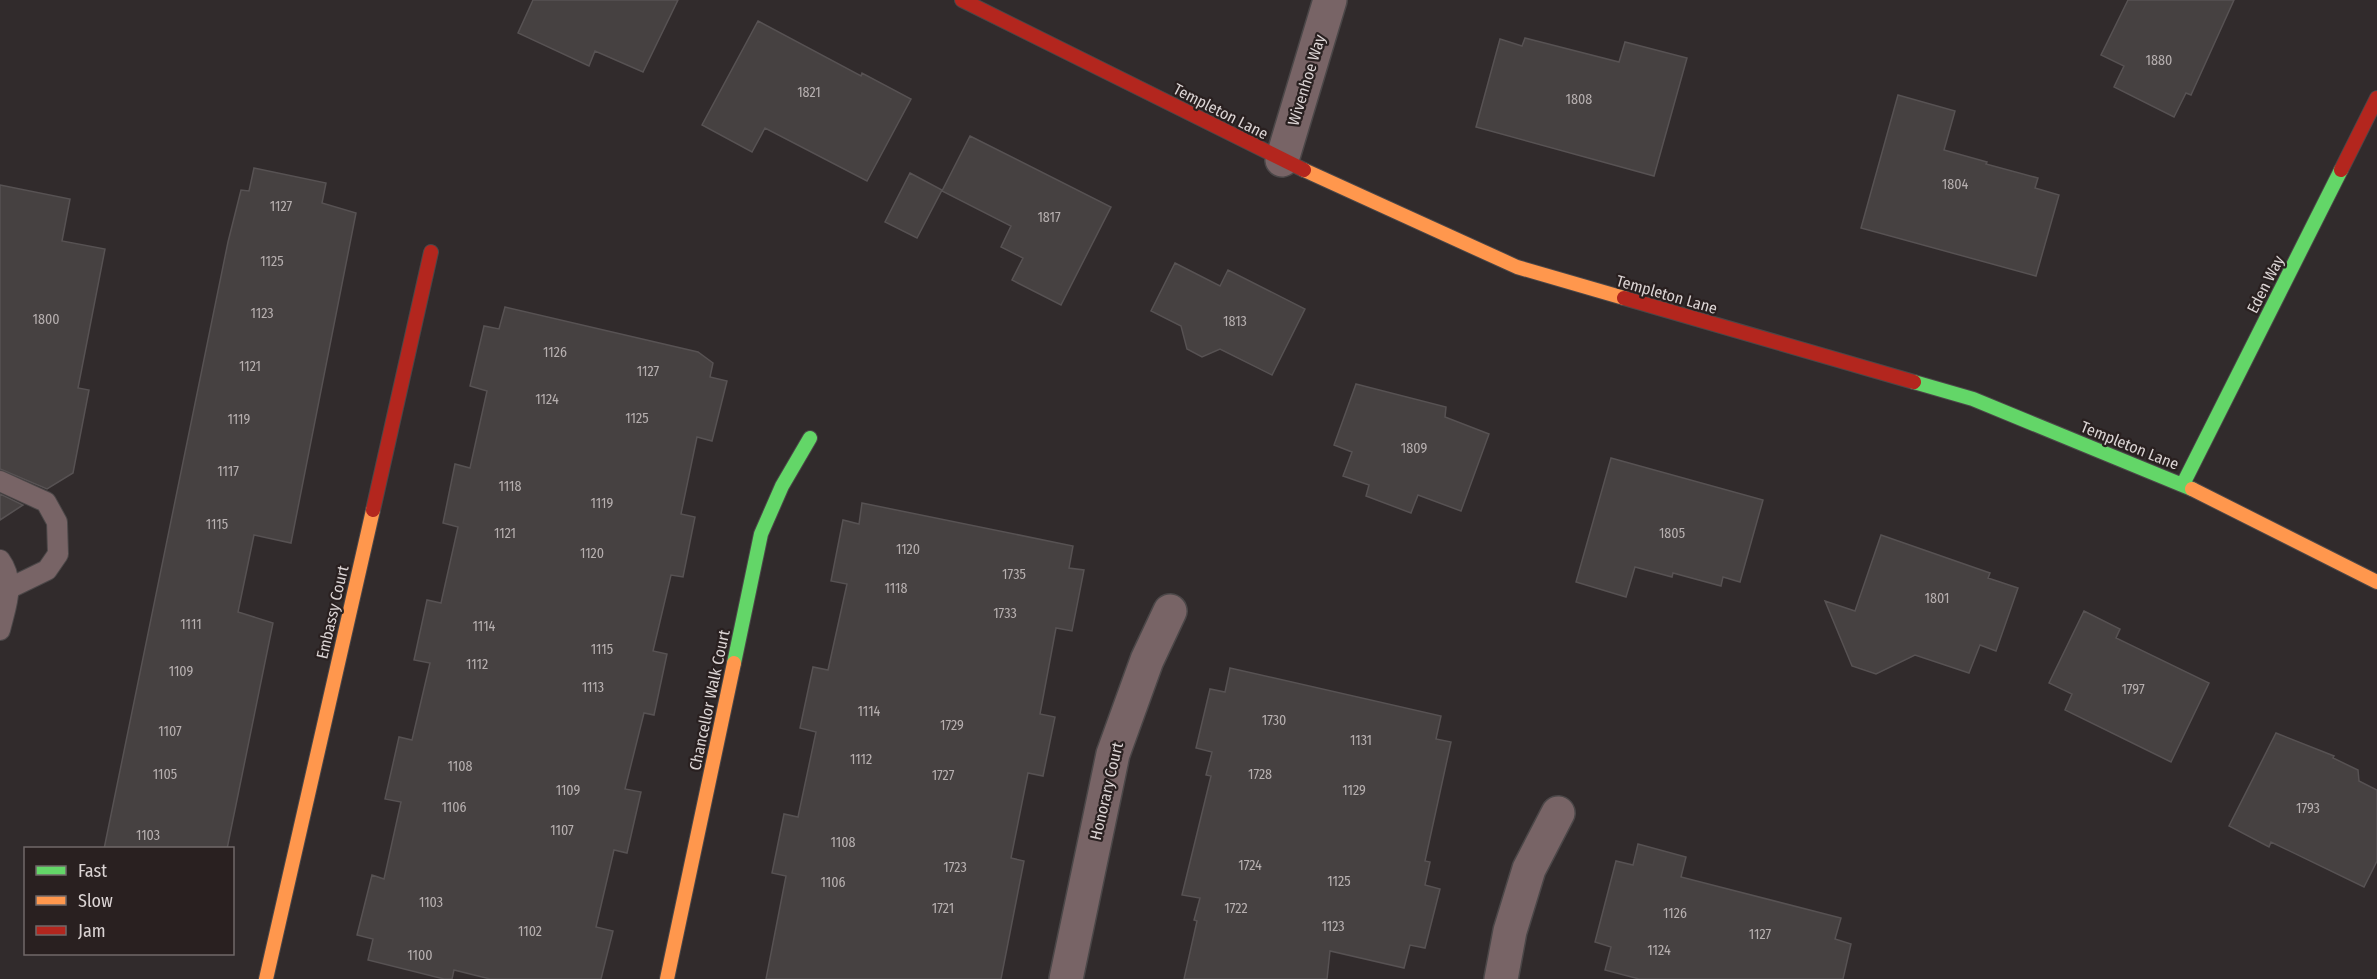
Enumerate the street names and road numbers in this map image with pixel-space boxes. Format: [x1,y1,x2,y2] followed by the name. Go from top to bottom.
[1284,32,1330,128] street label: Wivenhoe Way
[1170,79,1272,144] street label: Templeton Lane
[2243,251,2288,316] street label: Eden Way
[1614,271,1720,318] street label: Templeton Lane
[2078,417,2182,474] street label: Templeton Lane
[313,563,353,661] street label: Embassy Court
[685,627,734,772] street label: Chancellor Walk Court
[1086,740,1127,842] street label: Honorary Court

